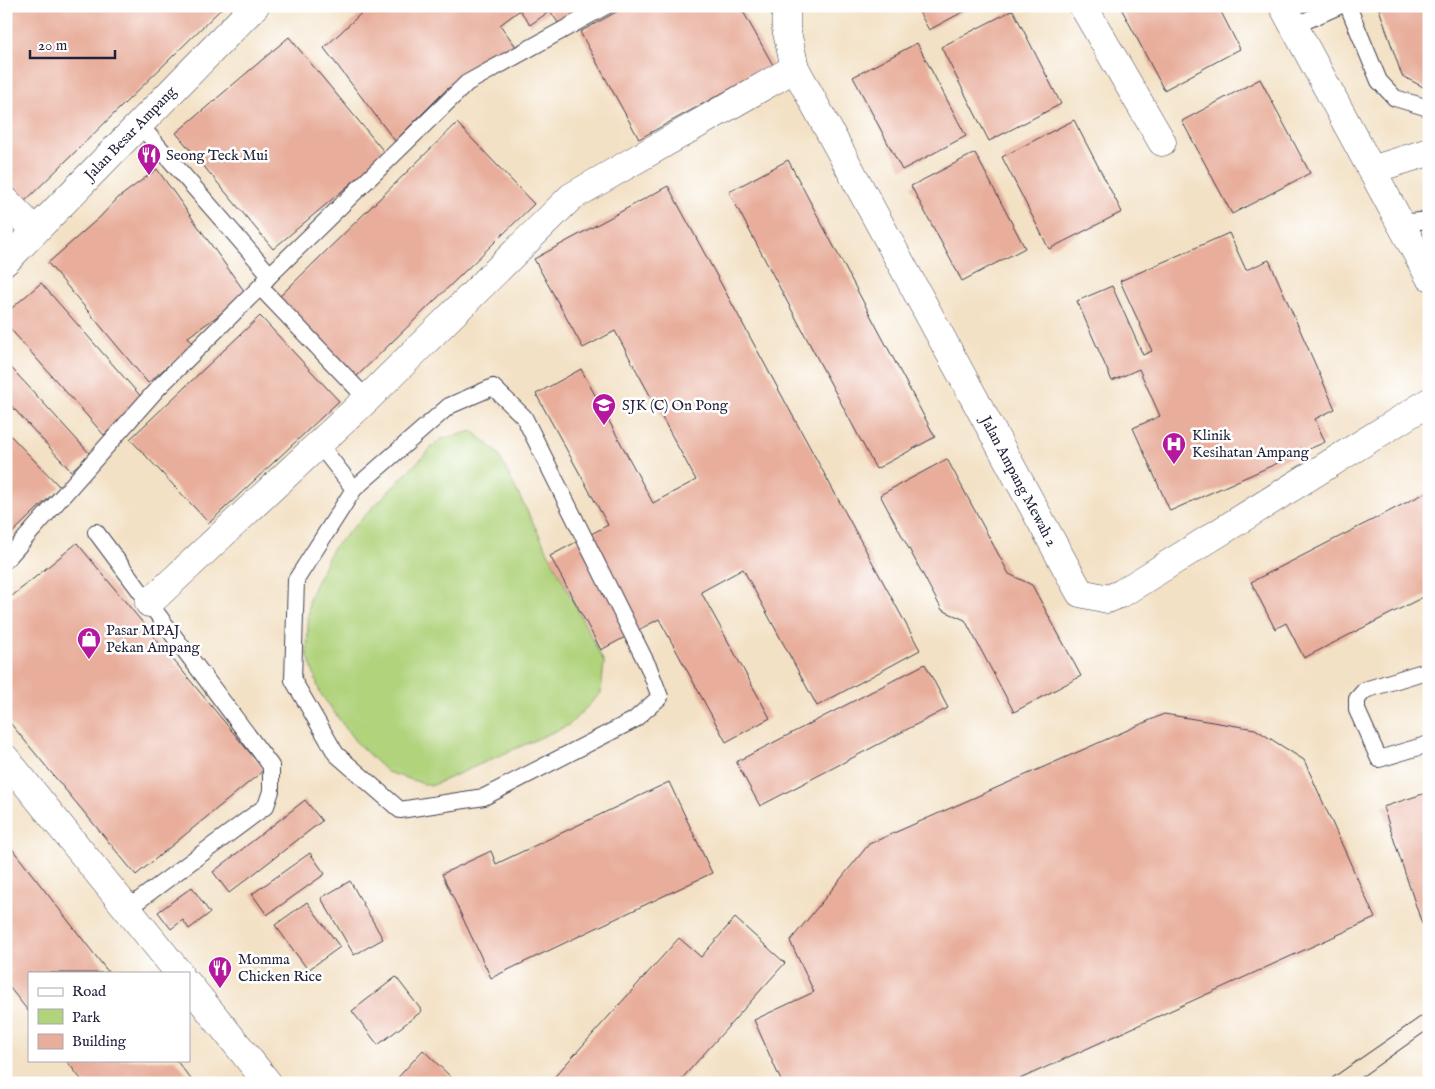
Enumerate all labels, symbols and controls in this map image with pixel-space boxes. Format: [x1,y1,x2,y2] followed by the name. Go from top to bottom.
[30,28,115,60] scale bar
[38,36,68,55] text: 20 m
[79,82,181,186] street label: Jalan Besar Ampang
[136,142,162,176] restaurant icon: Seong Teck Mui
[166,146,268,165] place label: Seong Teck Mui
[591,392,617,426] school or university icon: SJK (C) On Pong
[622,396,729,415] place label: SJK (C) On Pong
[975,411,1061,550] street label: Jalan Ampang Mewah 2
[1192,426,1310,462] place label: Klinik Kesihatan Ampang
[1161,431,1187,465] hospital icon: Klinik Kesihatan Ampang
[106,621,200,657] place label: Pasar MPAJ Pekan Ampang
[76,626,102,660] shop icon: Pasar MPAJ Pekan Ampang
[238,950,322,986] place label: Momma Chicken Rice
[207,955,233,989] restaurant icon: Momma Chicken Rice
[28,972,190,1062] legend
[72,982,107,1001] text: Road
[72,1008,102,1027] text: Park
[72,1032,127,1051] text: Building

